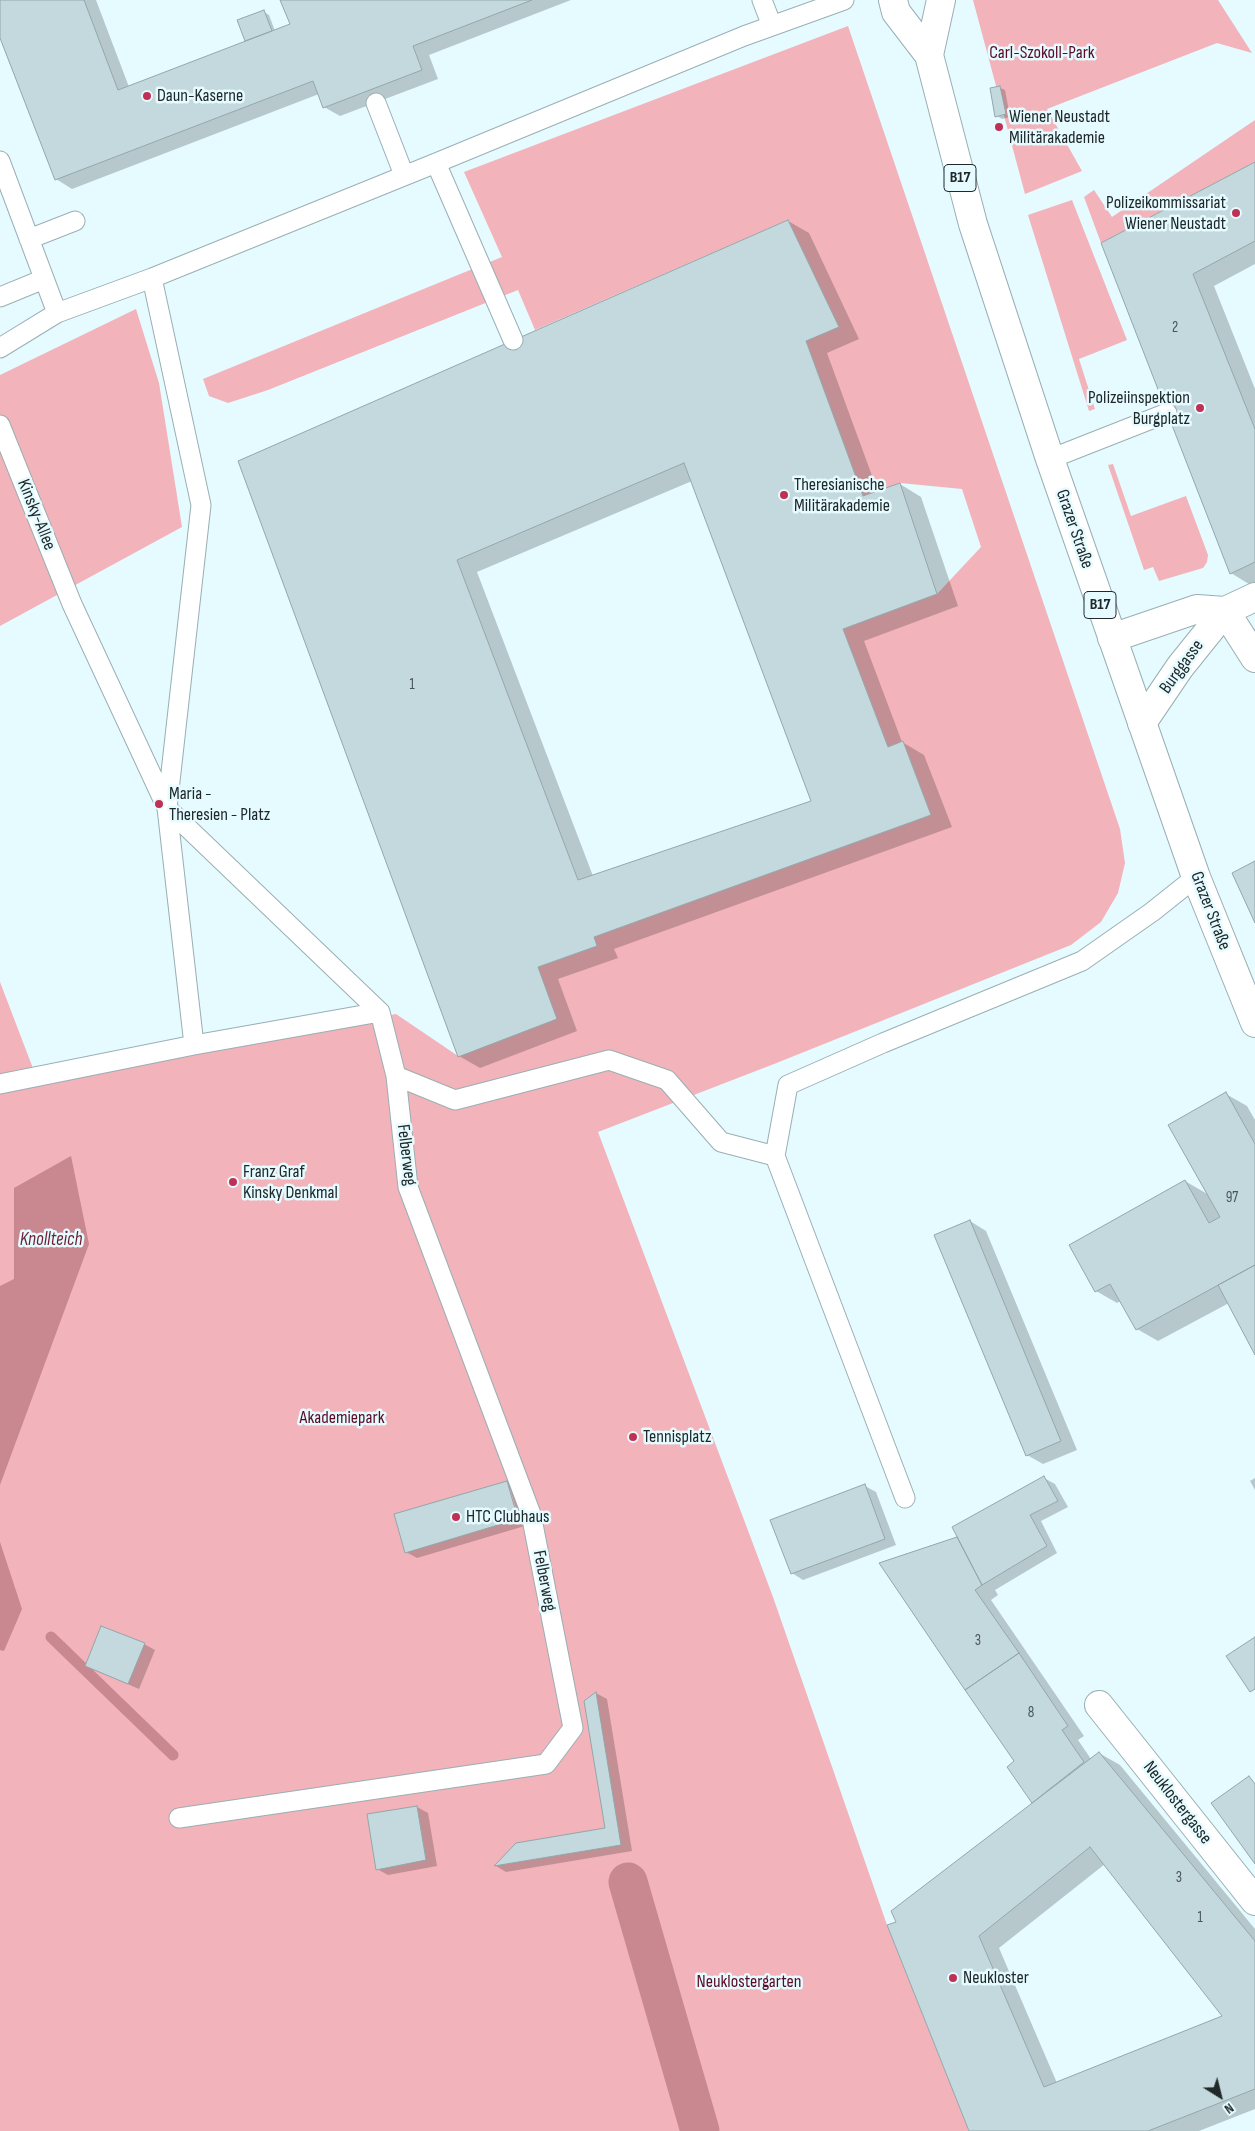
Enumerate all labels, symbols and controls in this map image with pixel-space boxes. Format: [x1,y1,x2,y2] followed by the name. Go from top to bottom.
[989,42,1095,64] park label: Carl-Szokoll-Park
[157,85,243,107] place label: Daun-Kaserne
[141,90,153,102] marker: Daun-Kaserne
[1009,106,1110,148] place label: Wiener Neustadt Militärakademie
[993,121,1005,133] marker: Wiener Neustadt Militärakademie
[944,164,976,192] road number: B17
[1106,192,1226,234] place label: Polizeikommissariat Wiener Neustadt
[1230,207,1242,219] marker: Polizeikommissariat Wiener Neustadt
[1172,319,1178,337] house number: 2
[1088,387,1190,429] place label: Polizeiinspektion Burgplatz
[1194,402,1206,414] marker: Polizeiinspektion Burgplatz
[794,474,890,516] place label: Theresianische Militärakademie
[12,476,60,554] street label: Kinsky-Allee
[1050,487,1098,571] street label: Grazer Straße
[778,489,790,501] marker: Theresianische Militärakademie
[1084,592,1116,618] road number: B17
[1155,636,1209,698] street label: Burggasse
[409,676,415,694] house number: 1
[169,783,270,826] place label: Maria - Theresien - Platz
[153,798,165,810] marker: Maria - Theresien - Platz
[1185,869,1235,953] street label: Grazer Straße
[392,1123,420,1187] street label: Felberweg
[243,1161,338,1204] place label: Franz Graf Kinsky Denkmal
[227,1176,239,1188] marker: Franz Graf Kinsky Denkmal
[1226,1189,1238,1207] house number: 97
[20,1229,82,1251] water label: Knollteich
[299,1407,385,1429] park label: Akademiepark
[643,1426,711,1448] place label: Tennisplatz
[627,1431,639,1443] marker: Tennisplatz
[466,1506,549,1528] place label: HTC Clubhaus
[450,1511,462,1523] marker: HTC Clubhaus
[528,1549,560,1613] street label: Felberweg
[975,1632,981,1650] house number: 3
[1028,1704,1034,1722] house number: 8
[1138,1757,1216,1849] street label: Neuklostergasse
[1176,1869,1182,1887] house number: 3
[1197,1909,1203,1927] house number: 1
[963,1967,1029,1989] place label: Neukloster
[697,1971,801,1993] park label: Neuklostergarten
[947,1972,959,1984] marker: Neukloster
[1195,2071,1245,2121] north arrow
[1221,2099,1237,2118] text: N

